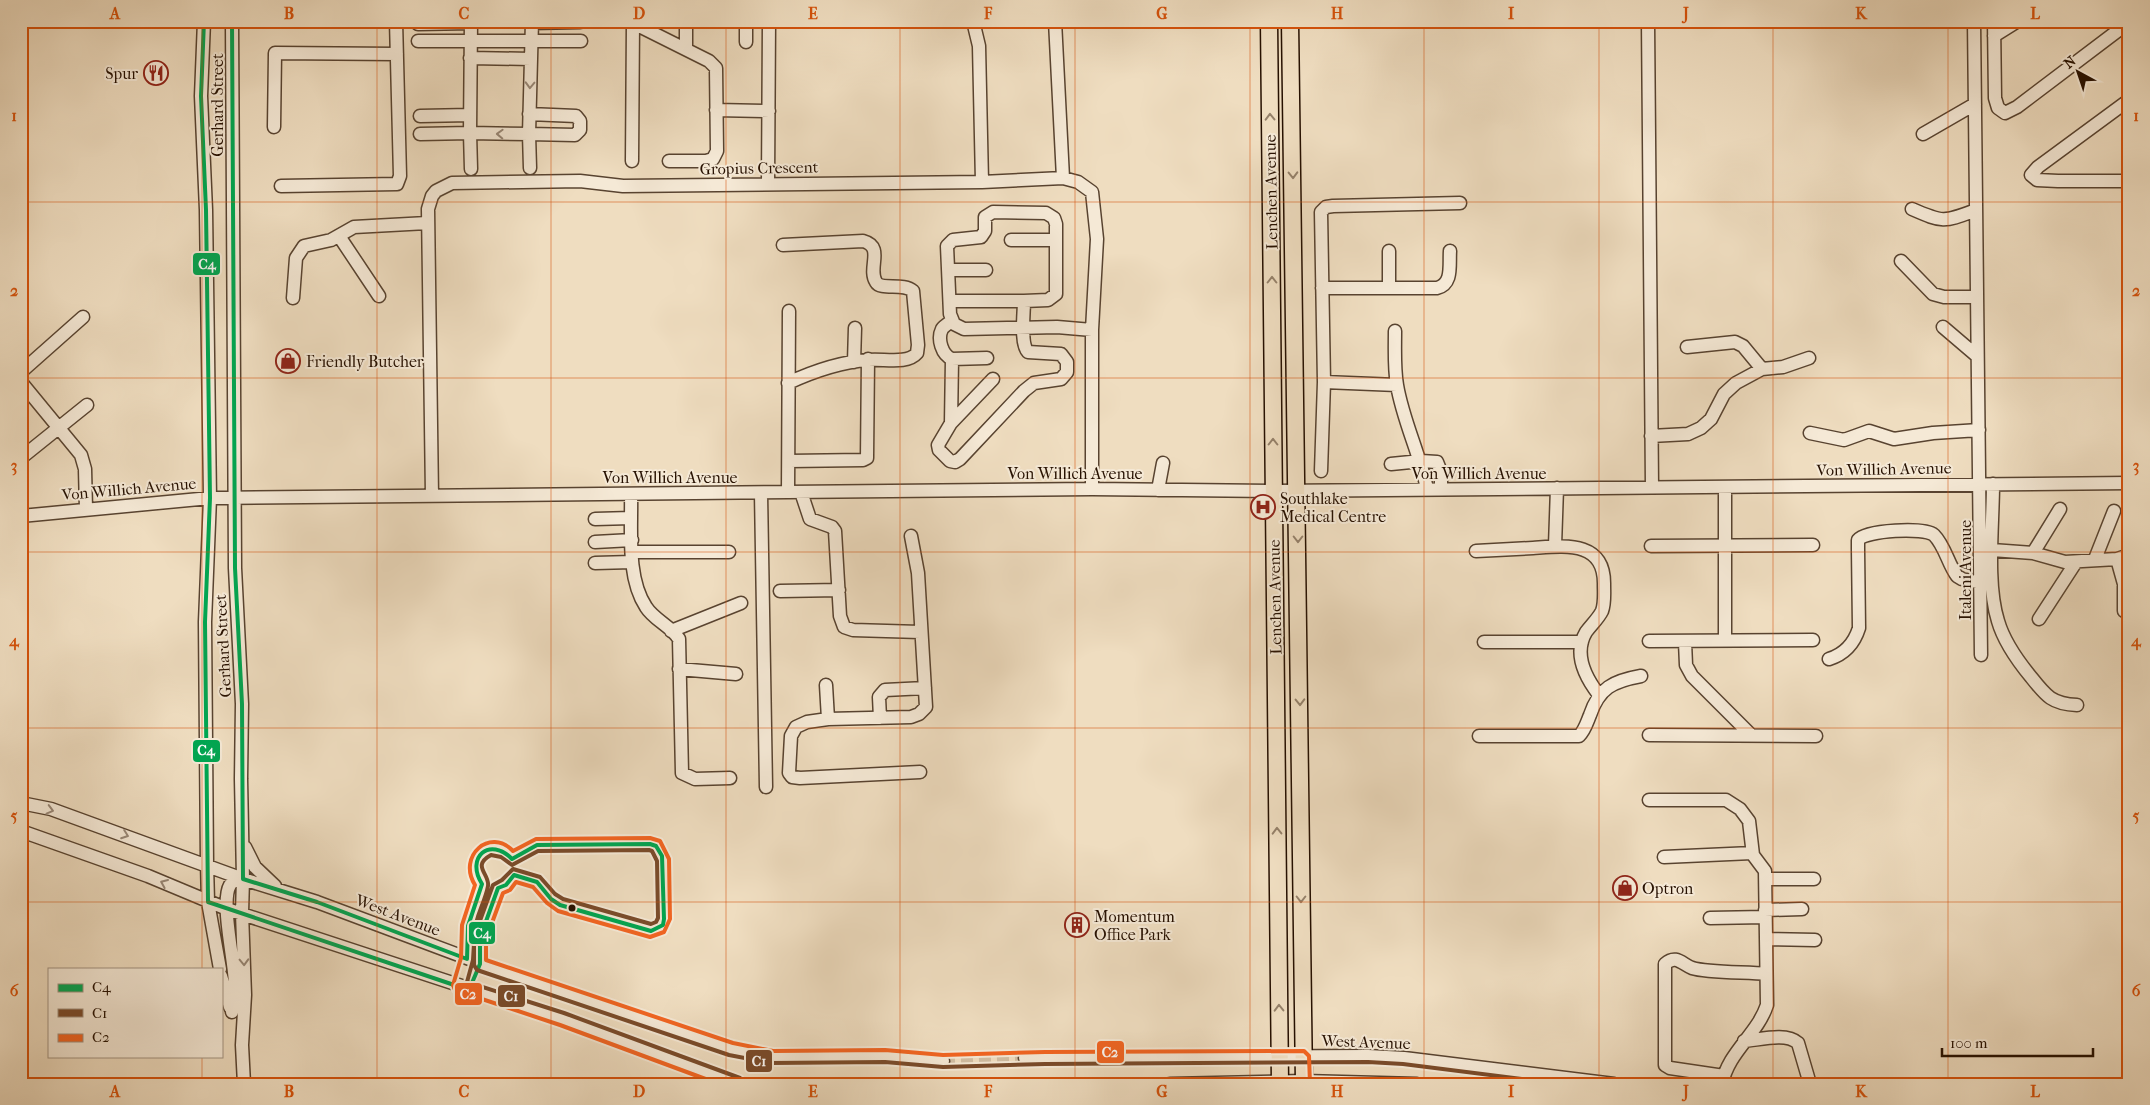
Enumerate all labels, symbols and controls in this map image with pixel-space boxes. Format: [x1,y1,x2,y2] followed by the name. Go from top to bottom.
[109,4,121,23] text: A
[284,4,294,23] text: B
[459,4,470,23] text: C
[633,4,645,23] text: D
[808,4,818,23] text: E
[983,4,993,23] text: F
[1156,4,1168,23] text: G
[1331,4,1344,23] text: H
[1508,4,1515,23] text: I
[1681,4,1689,24] text: J
[1855,4,1868,23] text: K
[2030,4,2040,23] text: L
[2052,48,2102,98] north arrow
[2060,52,2080,72] text: N
[208,53,227,157] street label: Gerhard Street
[143,60,169,86] restaurant icon: Spur
[105,64,138,83] place label: Spur
[525,82,535,90] one-way arrow
[11,106,17,125] text: 1
[2133,106,2139,125] text: 1
[1265,113,1276,121] one-way arrow
[496,128,504,139] one-way arrow
[1260,134,1282,250] street label: Lenchen Avenue
[699,157,819,179] street label: Gropius Crescent
[1288,172,1298,179] one-way arrow
[192,252,221,276] line badge: C4
[198,256,217,273] text: C4
[1267,276,1277,284] one-way arrow
[10,281,18,300] text: 2
[2132,281,2140,300] text: 2
[275,348,301,374] shop icon: Friendly Butcher
[306,352,424,371] place label: Friendly Butcher
[1268,438,1278,446] one-way arrow
[11,456,17,476] text: 3
[2133,456,2139,476] text: 3
[1815,458,1952,480] street label: Von Willich Avenue
[1006,464,1143,483] street label: Von Willich Avenue
[1410,464,1547,483] street label: Von Willich Avenue
[601,468,738,487] street label: Von Willich Avenue
[60,474,197,504] street label: Von Willich Avenue
[1280,489,1386,526] place label: Southlake Medical Centre
[1250,494,1276,520] hospital icon: Southlake Medical Centre
[1956,520,1975,620] street label: Italeni Avenue
[1293,536,1303,543] one-way arrow
[1264,539,1286,655] street label: Lenchen Avenue
[211,594,235,698] street label: Gerhard Street
[8,631,20,651] text: 4
[2130,631,2142,651] text: 4
[1295,698,1305,706] one-way arrow
[192,739,221,763] line badge: C4
[197,742,216,759] text: C4
[46,804,54,814] one-way arrow
[11,806,18,825] text: 5
[2133,806,2140,825] text: 5
[1272,826,1282,834] one-way arrow
[120,829,128,839] one-way arrow
[1612,875,1638,901] shop icon: Optron
[160,878,169,889] one-way arrow
[1642,879,1694,898] place label: Optron
[352,890,443,940] street label: West Avenue
[1296,896,1306,903] one-way arrow
[567,903,577,913] unlabelled marker
[1094,907,1176,944] place label: Momentum Office Park
[1064,912,1090,938] building icon: Momentum Office Park
[468,921,496,945] line badge: C4
[473,925,492,942] text: C4
[238,958,249,966] one-way arrow
[48,968,222,1058] legend
[92,978,112,996] text: C4
[10,981,19,1000] text: 6
[2132,981,2141,1000] text: 6
[454,982,483,1006] line badge: C2
[497,984,526,1008] line badge: C1
[460,986,476,1003] text: C2
[504,988,518,1005] text: C1
[92,1004,107,1022] text: C1
[1274,1004,1284,1012] one-way arrow
[1942,1025,2094,1057] scale bar
[92,1028,110,1046] text: C2
[1320,1031,1411,1053] street label: West Avenue
[1950,1034,1988,1052] text: 100 m
[1096,1040,1125,1064] line badge: C2
[1102,1044,1118,1061] text: C2
[745,1049,773,1073] line badge: C1
[752,1053,766,1070] text: C1
[109,1082,121,1101] text: A
[284,1082,294,1101] text: B
[459,1082,470,1101] text: C
[633,1082,645,1101] text: D
[808,1082,818,1101] text: E
[983,1082,993,1101] text: F
[1156,1082,1168,1101] text: G
[1331,1082,1344,1101] text: H
[1508,1082,1515,1101] text: I
[1681,1082,1689,1102] text: J
[1855,1082,1868,1101] text: K
[2030,1082,2040,1101] text: L

